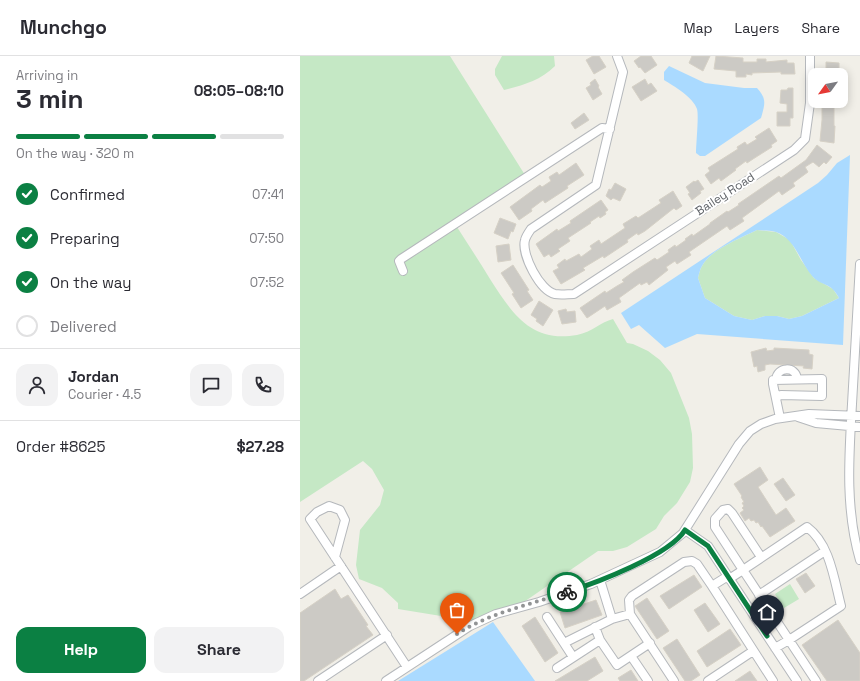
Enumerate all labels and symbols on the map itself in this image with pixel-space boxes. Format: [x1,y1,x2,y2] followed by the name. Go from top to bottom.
[808,68,848,108] north arrow
[692,169,758,219] street label: Bailey Road
[547,572,587,612] courier
[440,593,474,634] pin
[750,595,784,636] pin

